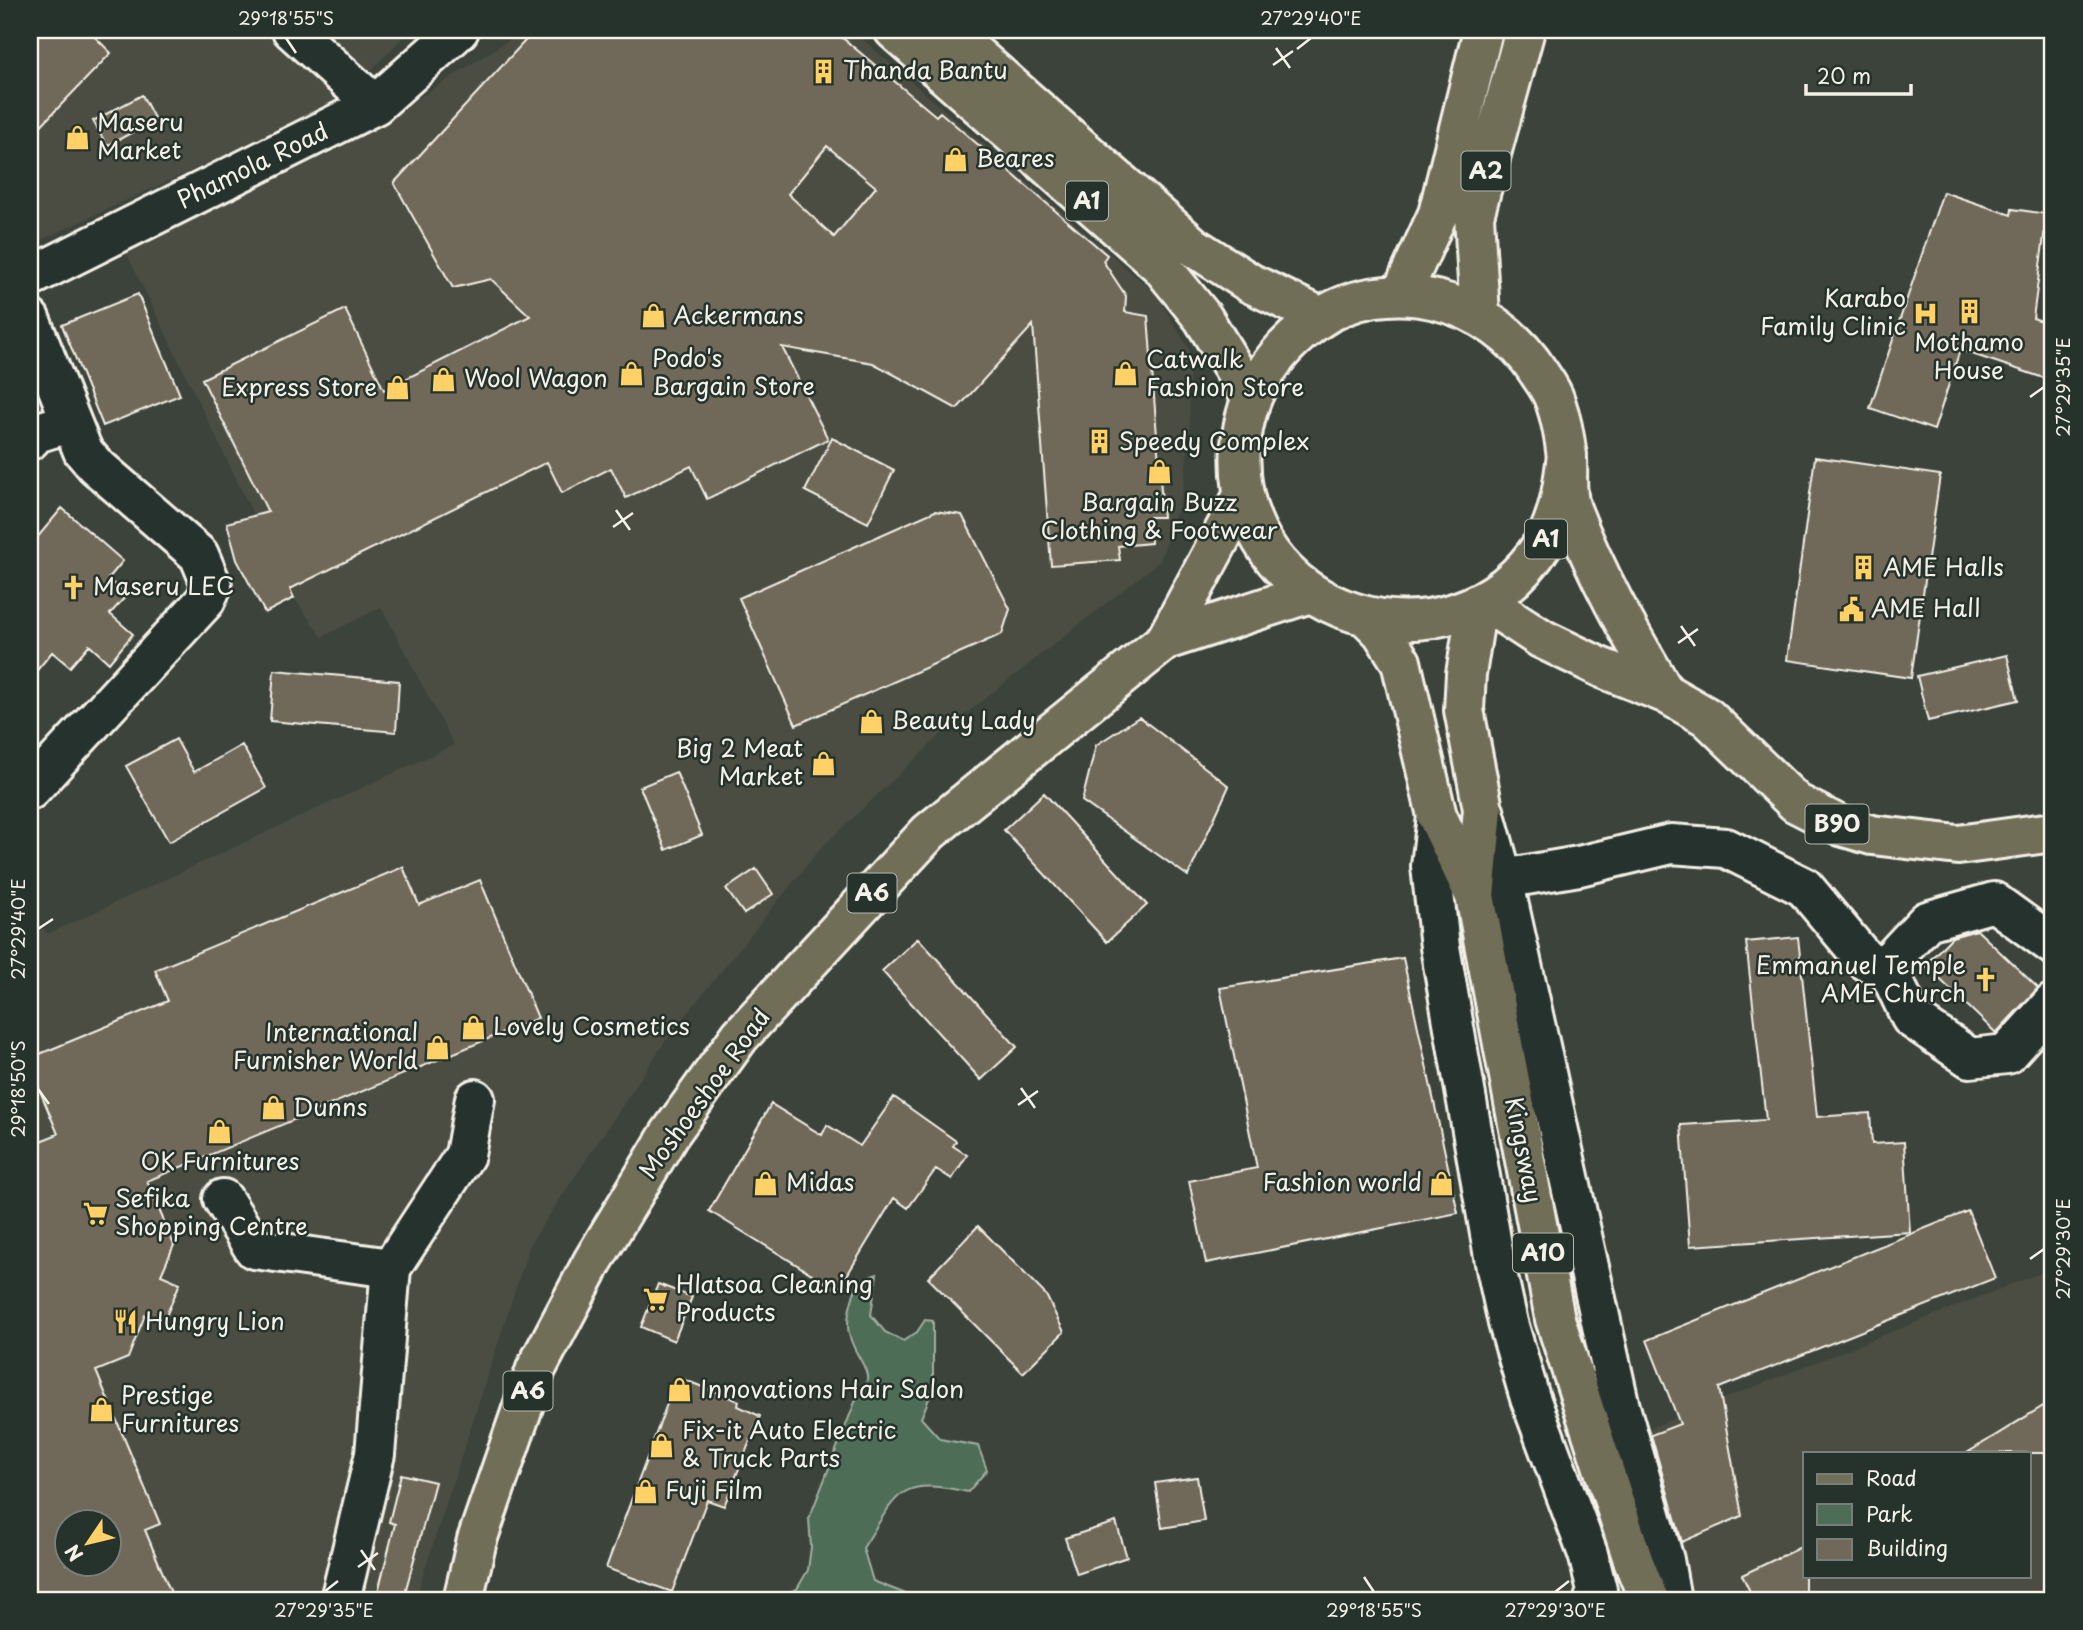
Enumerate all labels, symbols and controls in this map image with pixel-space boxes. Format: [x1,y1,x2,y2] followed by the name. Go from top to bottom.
[238,4,334,31] text: 29°18'55"S
[1260,4,1362,31] text: 27°29'40"E
[843,51,1008,87] place label: Thanda Bantu
[1806,52,1912,96] scale bar
[809,57,837,85] building icon: Thanda Bantu
[1817,59,1871,91] text: 20 m
[97,103,184,167] place label: Maseru Market
[170,112,334,216] street label: Phamola Road
[63,123,91,151] shop icon: Maseru Market
[976,139,1055,175] place label: Beares
[942,145,970,173] shop icon: Beares
[1462,152,1510,190] road number: A2
[1066,182,1108,220] road number: A1
[1760,279,1906,343] place label: Karabo Family Clinic
[673,296,804,332] place label: Ackermans
[1955,298,1983,326] building icon: Mothamo House
[1912,299,1940,327] hospital icon: Karabo Family Clinic
[639,302,667,330] shop icon: Ackermans
[1914,323,2024,387] place label: Mothamo House
[2049,337,2076,437] text: 27°29'35"E
[652,339,815,403] place label: Podo's Bargain Store
[1146,340,1304,404] place label: Catwalk Fashion Store
[464,359,608,395] place label: Wool Wagon
[618,359,646,387] shop icon: Podo's Bargain Store
[1112,360,1140,388] shop icon: Catwalk Fashion Store
[430,365,458,393] shop icon: Wool Wagon
[221,368,377,404] place label: Express Store
[383,374,411,402] shop icon: Express Store
[1119,422,1309,458] place label: Speedy Complex
[1085,428,1113,456] building icon: Speedy Complex
[1145,458,1173,486] shop icon: Bargain Buzz Clothing & Footwear
[1041,483,1278,547] place label: Bargain Buzz Clothing & Footwear
[1525,520,1567,558] road number: A1
[1883,548,2004,584] place label: AME Halls
[1849,554,1877,582] building icon: AME Halls
[93,567,235,603] place label: Maseru LEC
[59,573,87,601] church icon: Maseru LEC
[1871,589,1980,625] place label: AME Hall
[1837,595,1865,623] public building icon: AME Hall
[891,701,1036,737] place label: Beauty Lady
[857,707,885,735] shop icon: Beauty Lady
[676,729,803,793] place label: Big 2 Meat Market
[809,749,837,777] shop icon: Big 2 Meat Market
[1806,804,1868,844] road number: B90
[848,874,896,912] road number: A6
[4,878,31,980] text: 27°29'40"E
[1756,946,1966,1010] place label: Emmanuel Temple AME Church
[1972,966,2000,994] church icon: Emmanuel Temple AME Church
[629,1000,778,1186] street label: Moshoeshoe Road
[493,1007,690,1043] place label: Lovely Cosmetics
[233,1013,418,1077] place label: International Furnisher World
[459,1013,487,1041] shop icon: Lovely Cosmetics
[424,1033,452,1061] shop icon: International Furnisher World
[4,1040,31,1138] text: 29°18'50"S
[293,1088,367,1124] place label: Dunns
[259,1094,287,1122] shop icon: Dunns
[1497,1094,1553,1205] street label: Kingsway
[206,1117,234,1145] shop icon: OK Furnitures
[141,1142,300,1178] place label: OK Furnitures
[786,1163,855,1199] place label: Midas
[1262,1163,1422,1199] place label: Fashion world
[752,1169,780,1197] shop icon: Midas
[1428,1169,1456,1197] shop icon: Fashion world
[115,1179,308,1243] place label: Sefika Shopping Centre
[2049,1198,2076,1300] text: 27°29'30"E
[81,1199,109,1227] supermarket icon: Sefika Shopping Centre
[1513,1234,1573,1272] road number: A10
[676,1265,873,1329] place label: Hlatsoa Cleaning Products
[642,1285,670,1313] supermarket icon: Hlatsoa Cleaning Products
[145,1302,285,1338] place label: Hungry Lion
[111,1308,139,1336] restaurant icon: Hungry Lion
[700,1370,964,1406] place label: Innovations Hair Salon
[504,1372,552,1410] road number: A6
[121,1376,239,1440] place label: Prestige Furnitures
[666,1376,694,1404] shop icon: Innovations Hair Salon
[87,1396,115,1424] shop icon: Prestige Furnitures
[682,1411,897,1475] place label: Fix-it Auto Electric & Truck Parts
[648,1431,676,1459] shop icon: Fix-it Auto Electric & Truck Parts
[1803,1452,2030,1578] legend
[1866,1461,1917,1493] text: Road
[665,1471,763,1507] place label: Fuji Film
[631,1477,659,1505] shop icon: Fuji Film
[1866,1497,1913,1529] text: Park
[52,1508,122,1578] north arrow
[1866,1531,1948,1563] text: Building
[57,1539,89,1568] text: N
[274,1596,374,1623] text: 27°29'35"E
[1326,1596,1422,1623] text: 29°18'55"S
[1504,1596,1606,1623] text: 27°29'30"E

